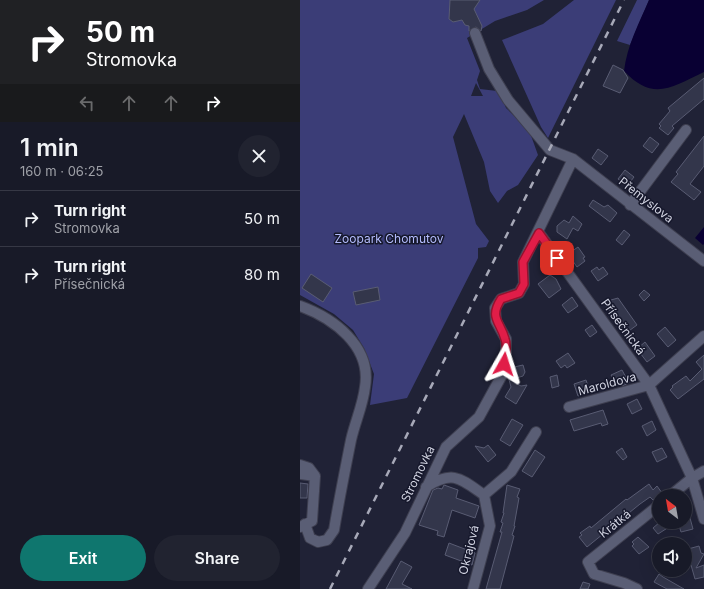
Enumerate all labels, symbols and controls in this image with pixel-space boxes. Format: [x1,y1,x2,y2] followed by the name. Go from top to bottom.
[86,15,155,49] text: 50 m
[20,16,72,68] icon: right
[86,49,177,70] text: Stromovka
[76,92,98,114] icon: left
[118,92,140,114] icon: ahead
[160,92,182,114] icon: ahead
[202,92,224,114] icon: right
[20,133,79,162] text: 1 min
[238,135,280,177] button: close
[20,163,104,179] text: 160 m · 06:25
[616,173,677,226] street label: Přemyslova
[54,201,126,220] text: Turn right
[20,208,42,230] icon: right
[244,209,280,228] text: 50 m
[54,220,120,236] text: Stromovka
[335,231,444,246] park label: Zoopark Chomutov
[540,241,574,275] pin
[546,247,568,269] icon: arrive
[54,257,126,276] text: Turn right
[20,264,42,286] icon: right
[244,265,280,284] text: 80 m
[54,276,125,292] text: Přísečnická
[598,296,649,358] street label: Přísečnická
[483,343,525,385] position arrow
[576,369,638,398] street label: Maroldova
[397,443,438,504] street label: Stromovka
[652,489,692,529] north arrow
[652,489,692,577] map controls
[596,506,634,541] street label: Krátká
[455,524,482,576] street label: Okrajová
[20,535,146,581] button: Exit
[154,535,280,581] button: Share
[652,537,692,577] button: sound

